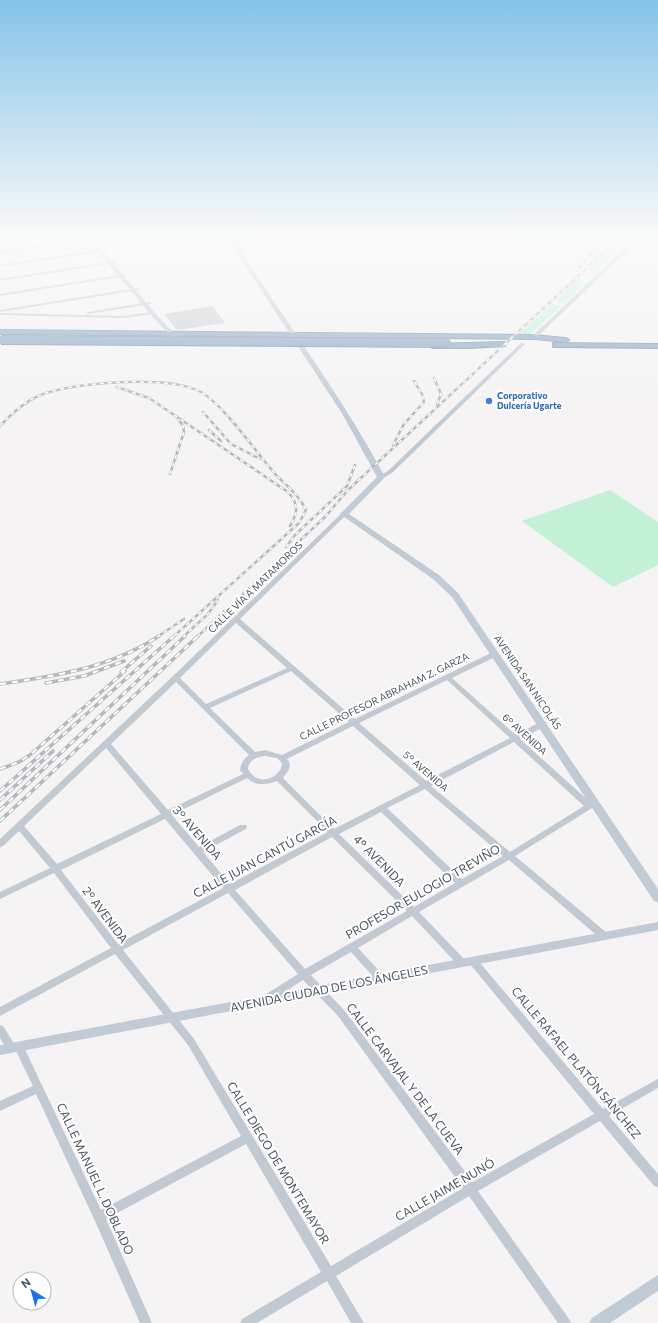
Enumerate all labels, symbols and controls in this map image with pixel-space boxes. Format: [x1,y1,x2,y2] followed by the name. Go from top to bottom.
[497,390,562,411] place label: Corporativo Dulcería Ugarte
[484,396,494,406] marker: Corporativo Dulcería Ugarte
[205,539,305,635] street label: CALLE VÍA A MATAMOROS
[492,633,564,732] street label: AVENIDA SAN NICOLÁS
[297,650,471,742] street label: CALLE PROFESOR ABRAHAM Z. GARZA
[500,711,550,757] street label: 6° AVENIDA
[401,748,451,794] street label: 5° AVENIDA
[171,803,225,862] street label: 3° AVENIDA
[190,812,339,901] street label: CALLE JUAN CANTÚ GARCÍA
[351,832,408,889] street label: 4° AVENIDA
[343,841,502,941] street label: PROFESOR EULOGIO TREVIÑO
[80,884,131,945] street label: 2° AVENIDA
[229,962,429,1014] street label: AVENIDA CIUDAD DE LOS ÁNGELES
[509,984,644,1141] street label: CALLE RAFAEL PLATÓN SÁNCHEZ
[343,1000,467,1158] street label: CALLE CARVAJAL Y DE LA CUEVA
[225,1079,333,1246] street label: CALLE DIEGO DE MONTEMAYOR
[55,1101,137,1257] street label: CALLE MANUEL L. DOBLADO
[392,1155,497,1224] street label: CALLE JAIME NUNÓ
[12,1271,52,1311] north arrow
[18,1275,33,1290] text: N

